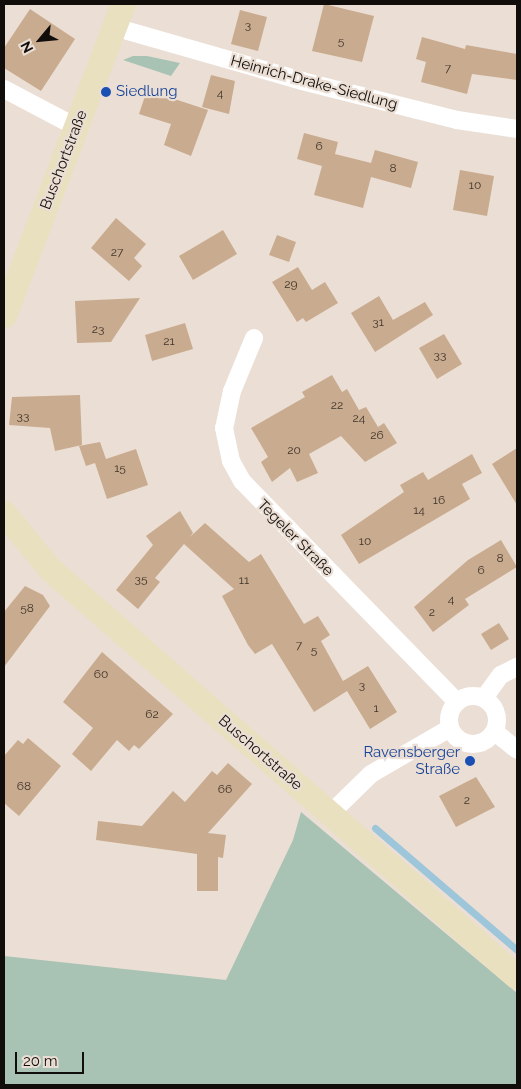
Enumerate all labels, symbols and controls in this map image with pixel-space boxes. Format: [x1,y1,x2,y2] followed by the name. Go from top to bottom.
[15,15,65,65] north arrow
[245,19,251,33] house number: 3
[338,35,344,49] house number: 5
[17,39,36,56] text: N
[229,52,399,114] street label: Heinrich-Drake-Siedlung
[445,62,451,76] house number: 7
[116,83,178,101] place label: Siedlung
[100,86,112,98] marker: Siedlung
[217,87,223,101] house number: 4
[37,108,91,212] street label: Buschortstraße
[315,140,323,154] house number: 6
[389,162,397,176] house number: 8
[469,179,481,193] house number: 10
[111,246,123,260] house number: 27
[284,278,298,292] house number: 29
[372,316,384,330] house number: 31
[92,323,104,337] house number: 23
[163,335,175,349] house number: 21
[434,349,446,363] house number: 33
[331,399,343,413] house number: 22
[17,410,29,424] house number: 33
[353,412,365,426] house number: 24
[370,429,384,443] house number: 26
[287,444,301,458] house number: 20
[114,462,126,476] house number: 15
[433,494,445,508] house number: 16
[253,496,337,580] street label: Tegeler Straße
[413,504,425,518] house number: 14
[359,535,371,549] house number: 10
[496,552,504,566] house number: 8
[477,564,485,578] house number: 6
[135,573,147,587] house number: 35
[239,574,249,588] house number: 11
[448,593,454,607] house number: 4
[20,602,34,616] house number: 58
[429,606,435,620] house number: 2
[296,639,302,653] house number: 7
[311,644,317,658] house number: 5
[94,668,108,682] house number: 60
[359,679,365,693] house number: 3
[373,702,379,716] house number: 1
[145,708,159,722] house number: 62
[214,712,306,794] street label: Buschortstraße
[363,743,460,778] place label: Ravensberger Straße
[464,755,476,767] marker: Ravensberger Straße
[17,780,31,794] house number: 68
[218,783,232,797] house number: 66
[464,794,470,808] house number: 2
[18,1042,86,1074] scale bar
[23,1052,58,1070] text: 20 m

